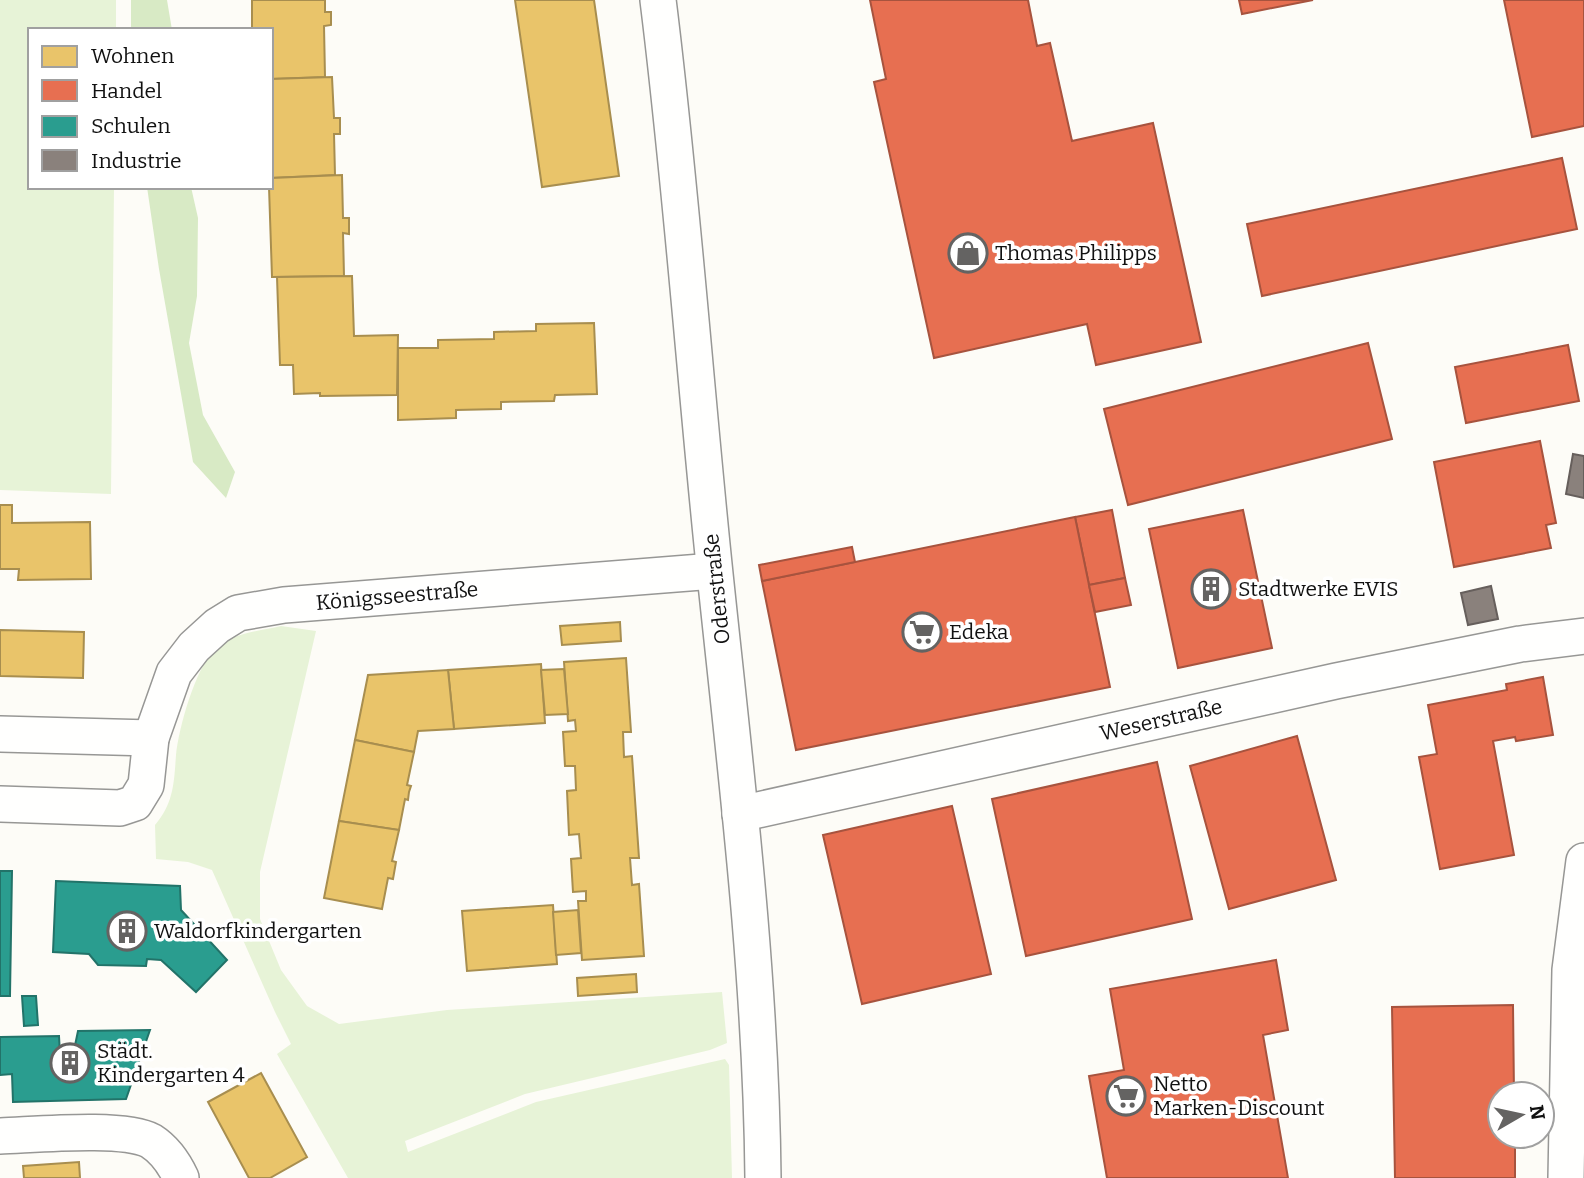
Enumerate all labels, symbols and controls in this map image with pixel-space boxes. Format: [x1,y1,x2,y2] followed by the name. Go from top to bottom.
[28,28,273,189] legend
[91,43,174,69] text: Wohnen
[91,78,162,104] text: Handel
[91,113,171,139] text: Schulen
[91,148,182,174] text: Industrie
[947,232,989,274] shop icon: Thomas Philipps
[995,240,1157,266] place label: Thomas Philipps
[698,532,736,646] street label: Oderstraße
[1190,568,1232,610] building icon: Stadtwerke EVIS
[315,576,479,616] street label: Königsseestraße
[1238,576,1399,602] place label: Stadtwerke EVIS
[901,611,943,653] supermarket icon: Edeka
[949,619,1009,645] place label: Edeka
[1097,693,1225,747] street label: Weserstraße
[106,910,148,952] building icon: Waldorfkindergarten
[154,918,362,944] place label: Waldorfkindergarten
[97,1038,245,1088] place label: Städt. Kindergarten 4
[49,1042,91,1084] building icon: Städt. Kindergarten 4
[1153,1071,1325,1121] place label: Netto Marken-Discount
[1105,1075,1147,1117] supermarket icon: Netto Marken-Discount
[1486,1080,1556,1150] north arrow
[1525,1103,1550,1122] text: N

